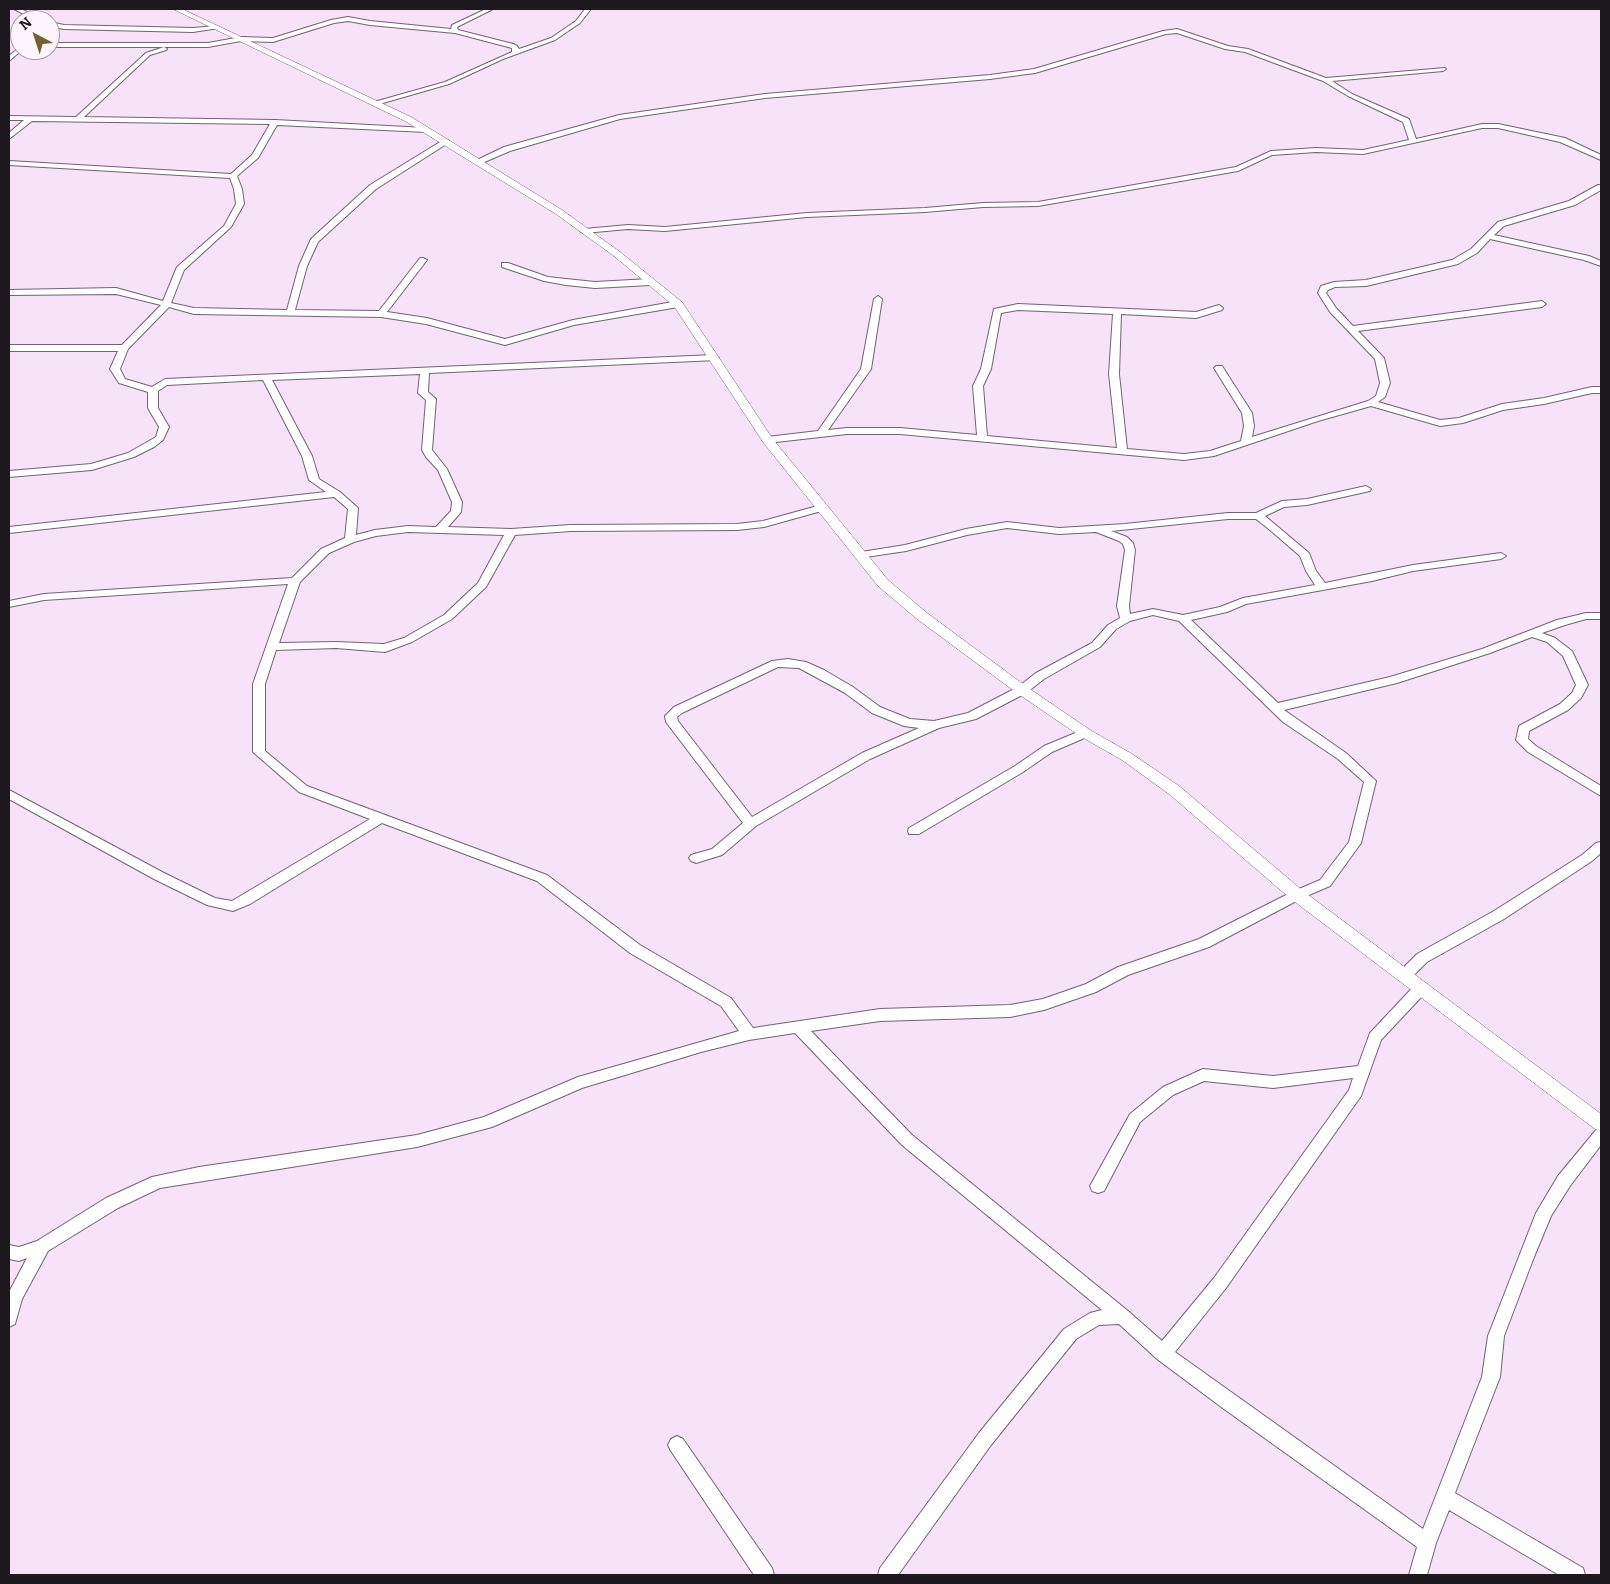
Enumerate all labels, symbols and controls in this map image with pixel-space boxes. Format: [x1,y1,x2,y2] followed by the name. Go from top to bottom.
[10,10,60,60] north arrow
[16,14,35,34] text: N

